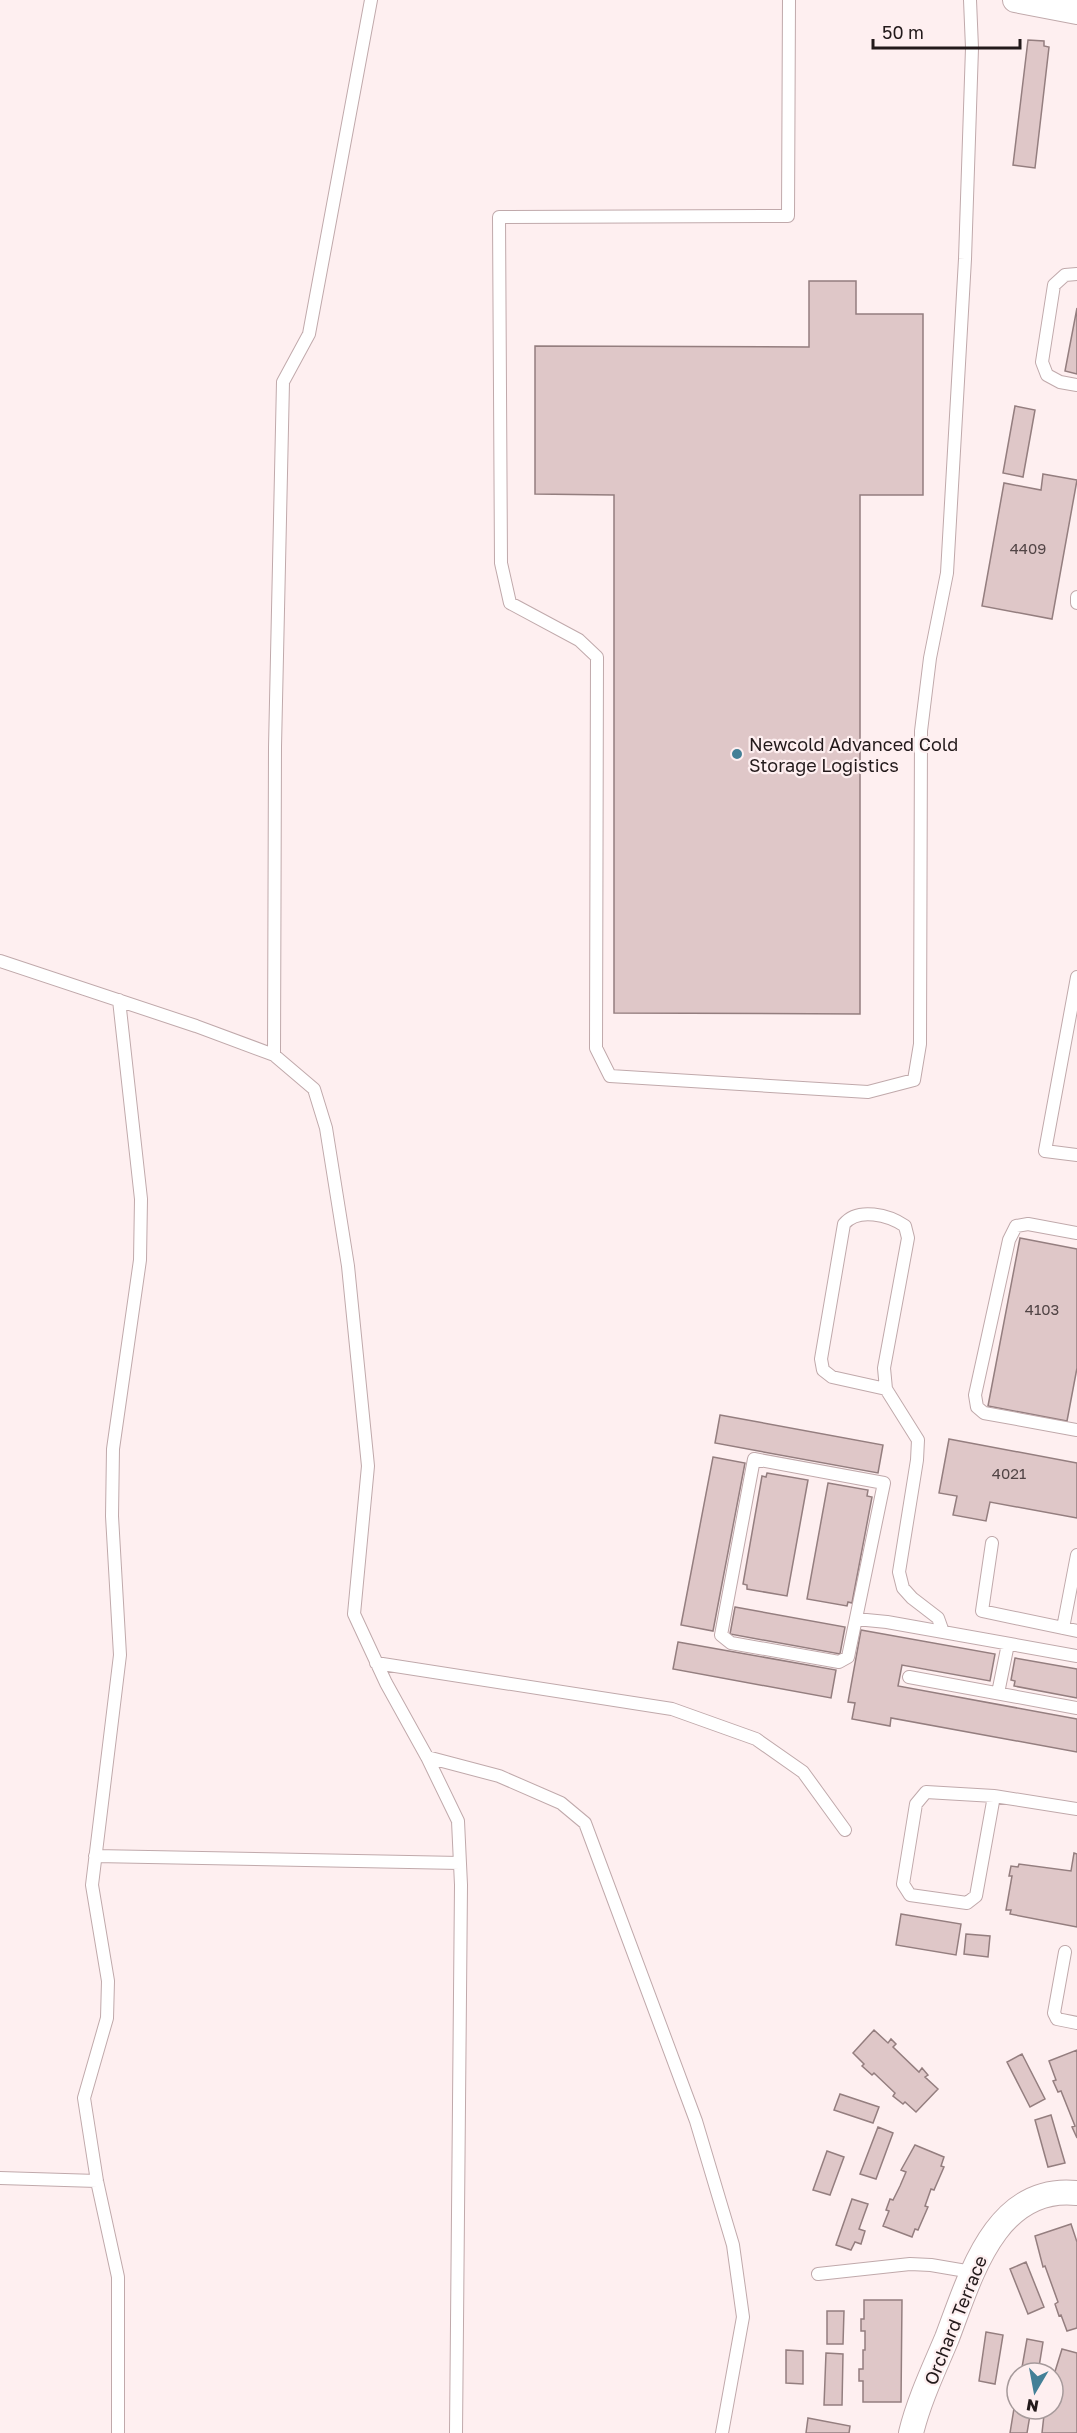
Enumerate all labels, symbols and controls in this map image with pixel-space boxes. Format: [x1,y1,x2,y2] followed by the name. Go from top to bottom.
[873,12,1020,50] scale bar
[882,21,924,43] text: 50 m
[1010,539,1046,557] house number: 4409
[749,733,958,776] place label: Newcold Advanced Cold Storage Logistics
[730,747,744,761] marker: Newcold Advanced Cold Storage Logistics
[1025,1300,1059,1318] house number: 4103
[992,1464,1026,1482] house number: 4021
[919,2252,991,2388] street label: Orchard Terrace
[1005,2361,1065,2421] north arrow
[1025,2395,1040,2417] text: N

